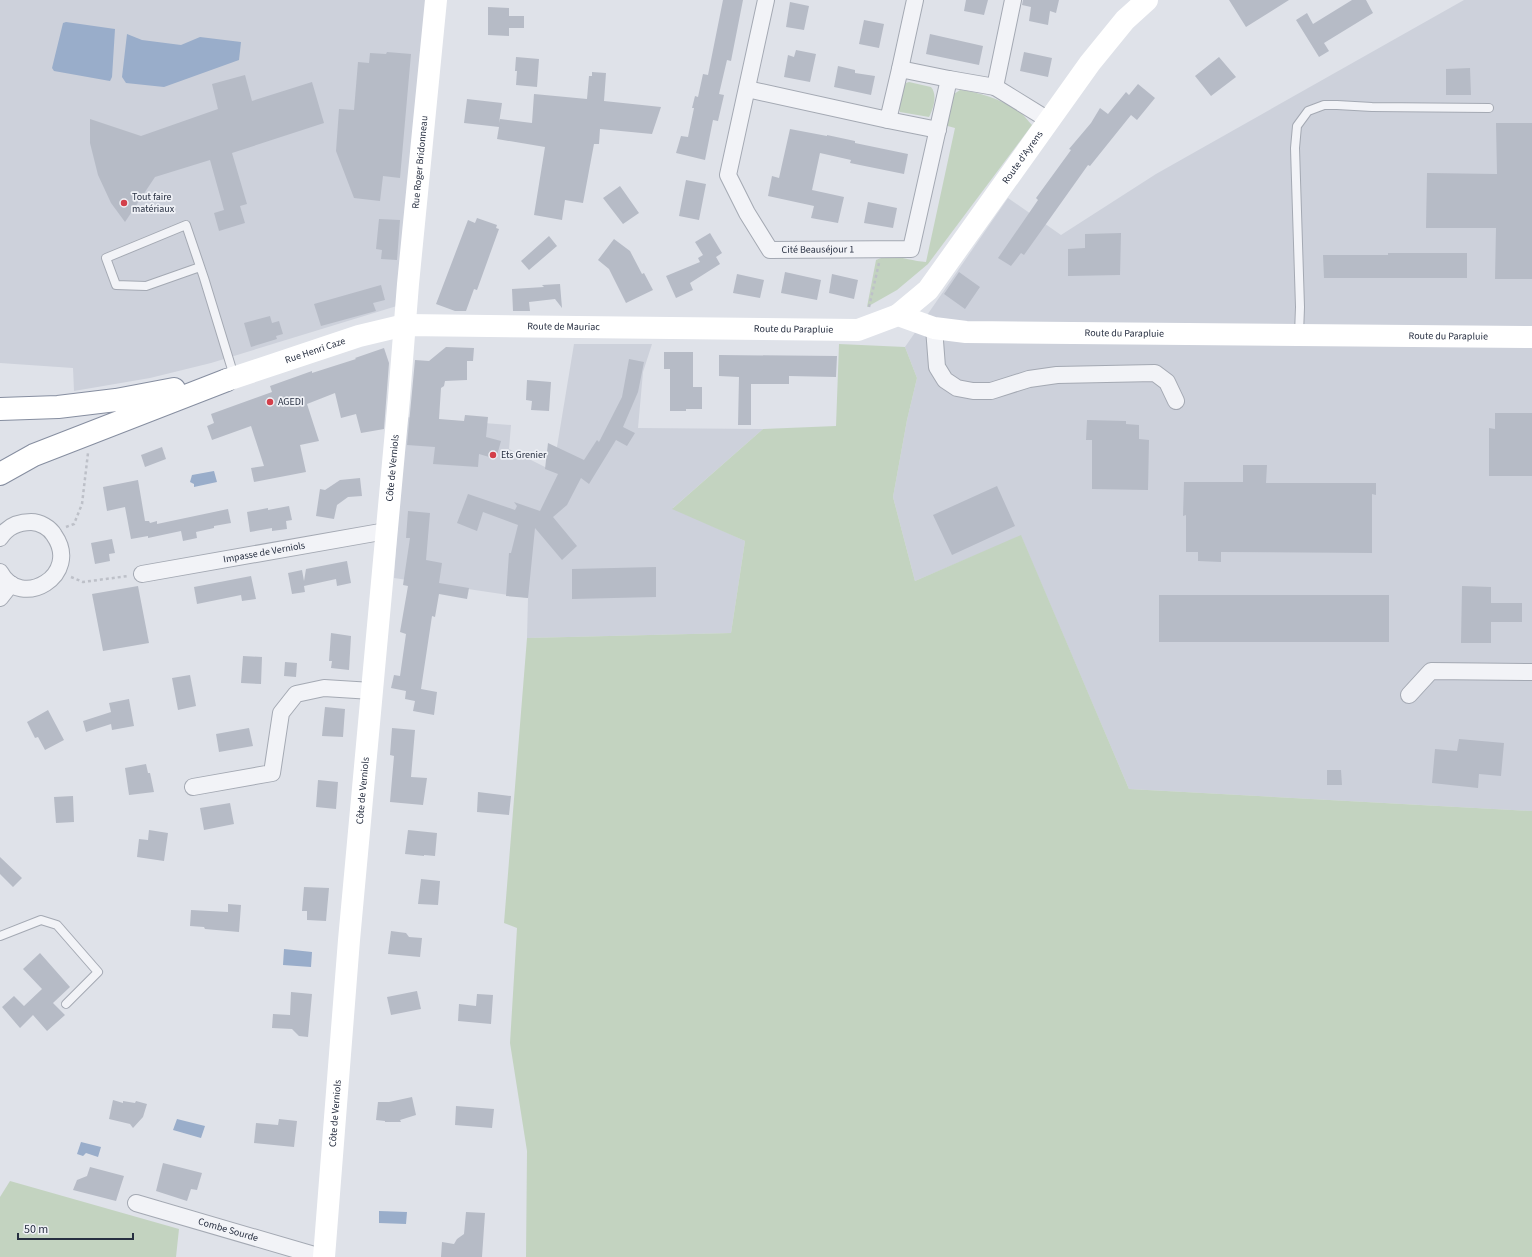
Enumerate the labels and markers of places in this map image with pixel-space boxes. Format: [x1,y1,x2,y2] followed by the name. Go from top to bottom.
[132,190,175,216] place label: Tout faire matériaux
[119,198,129,208] marker: Tout faire matériaux
[278,395,304,409] place label: AGEDI
[265,397,275,407] marker: AGEDI
[501,448,547,462] place label: Ets Grenier
[488,450,498,460] marker: Ets Grenier

